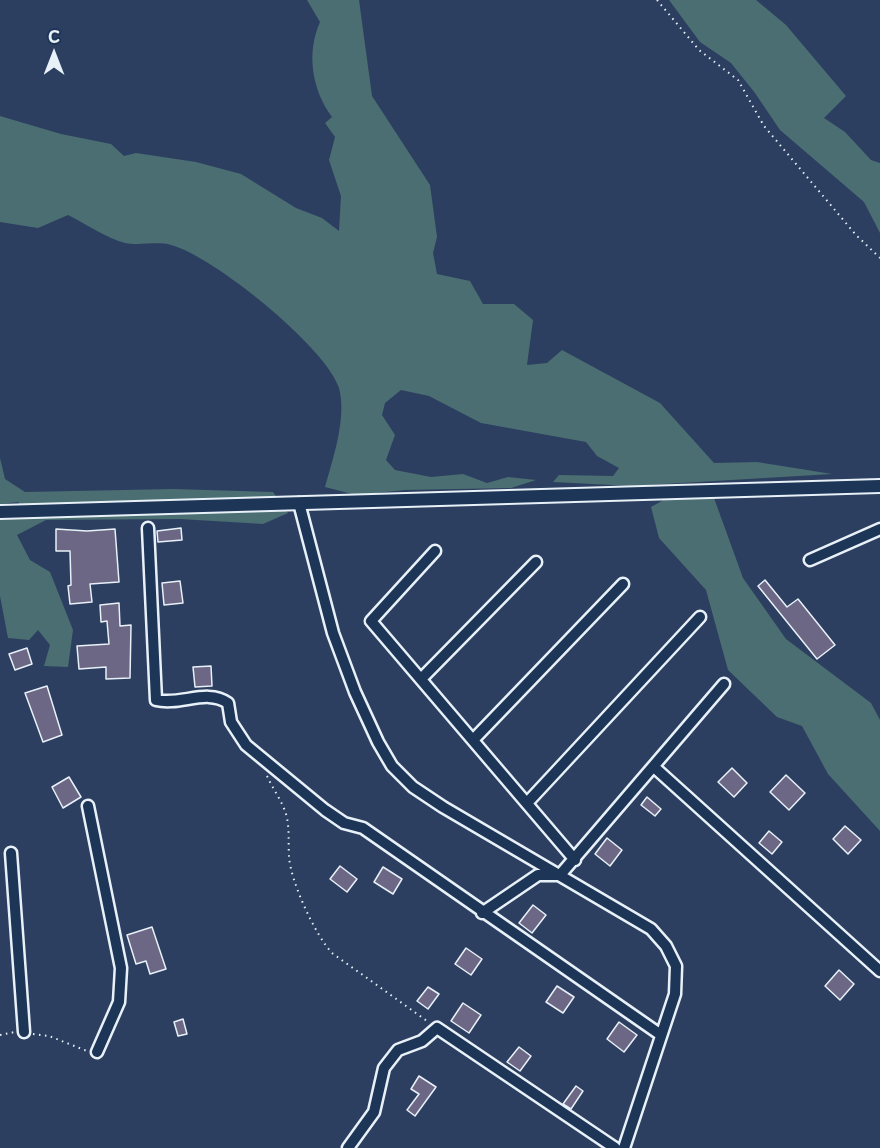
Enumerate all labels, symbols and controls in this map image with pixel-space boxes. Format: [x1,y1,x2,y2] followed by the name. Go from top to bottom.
[24,24,84,84] north arrow
[48,24,60,48] text: С

